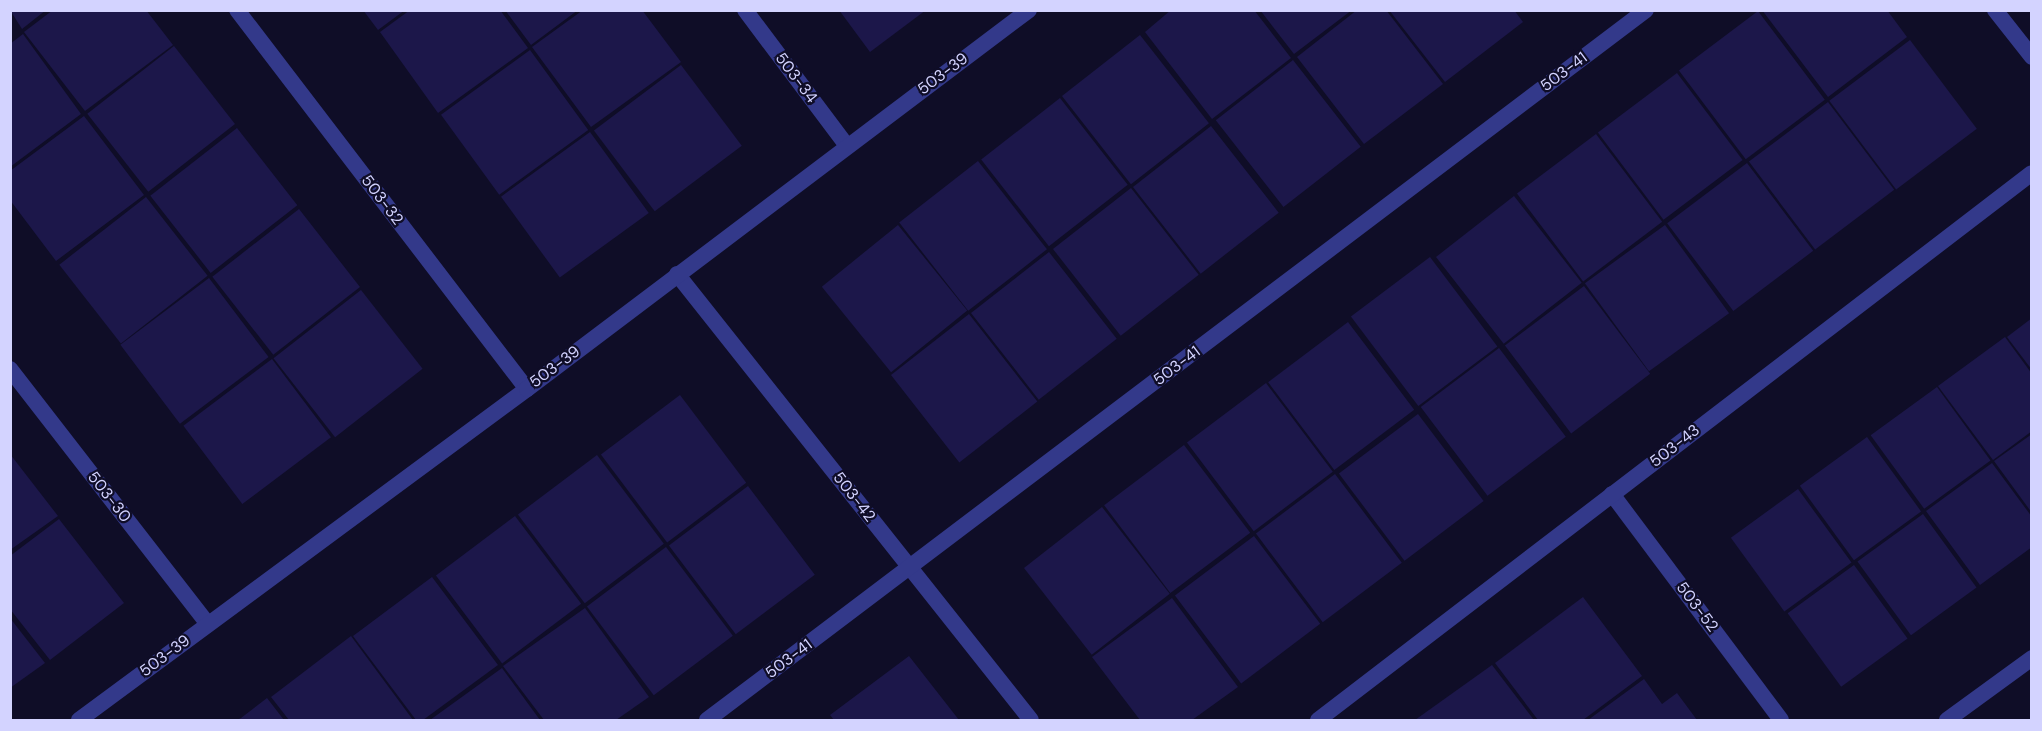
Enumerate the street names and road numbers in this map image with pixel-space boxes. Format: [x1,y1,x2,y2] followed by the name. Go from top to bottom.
[1537,48,1591,96] street label: 503-41
[771,49,821,107] street label: 503-34
[914,49,972,99] street label: 503-39
[357,171,407,229] street label: 503-32
[526,342,584,392] street label: 503-39
[1150,342,1204,390] street label: 503-41
[1646,421,1704,471] street label: 503-43
[83,468,135,526] street label: 503-30
[829,468,879,526] street label: 503-42
[1672,578,1722,636] street label: 503-52
[136,631,194,681] street label: 503-39
[762,635,816,683] street label: 503-41

